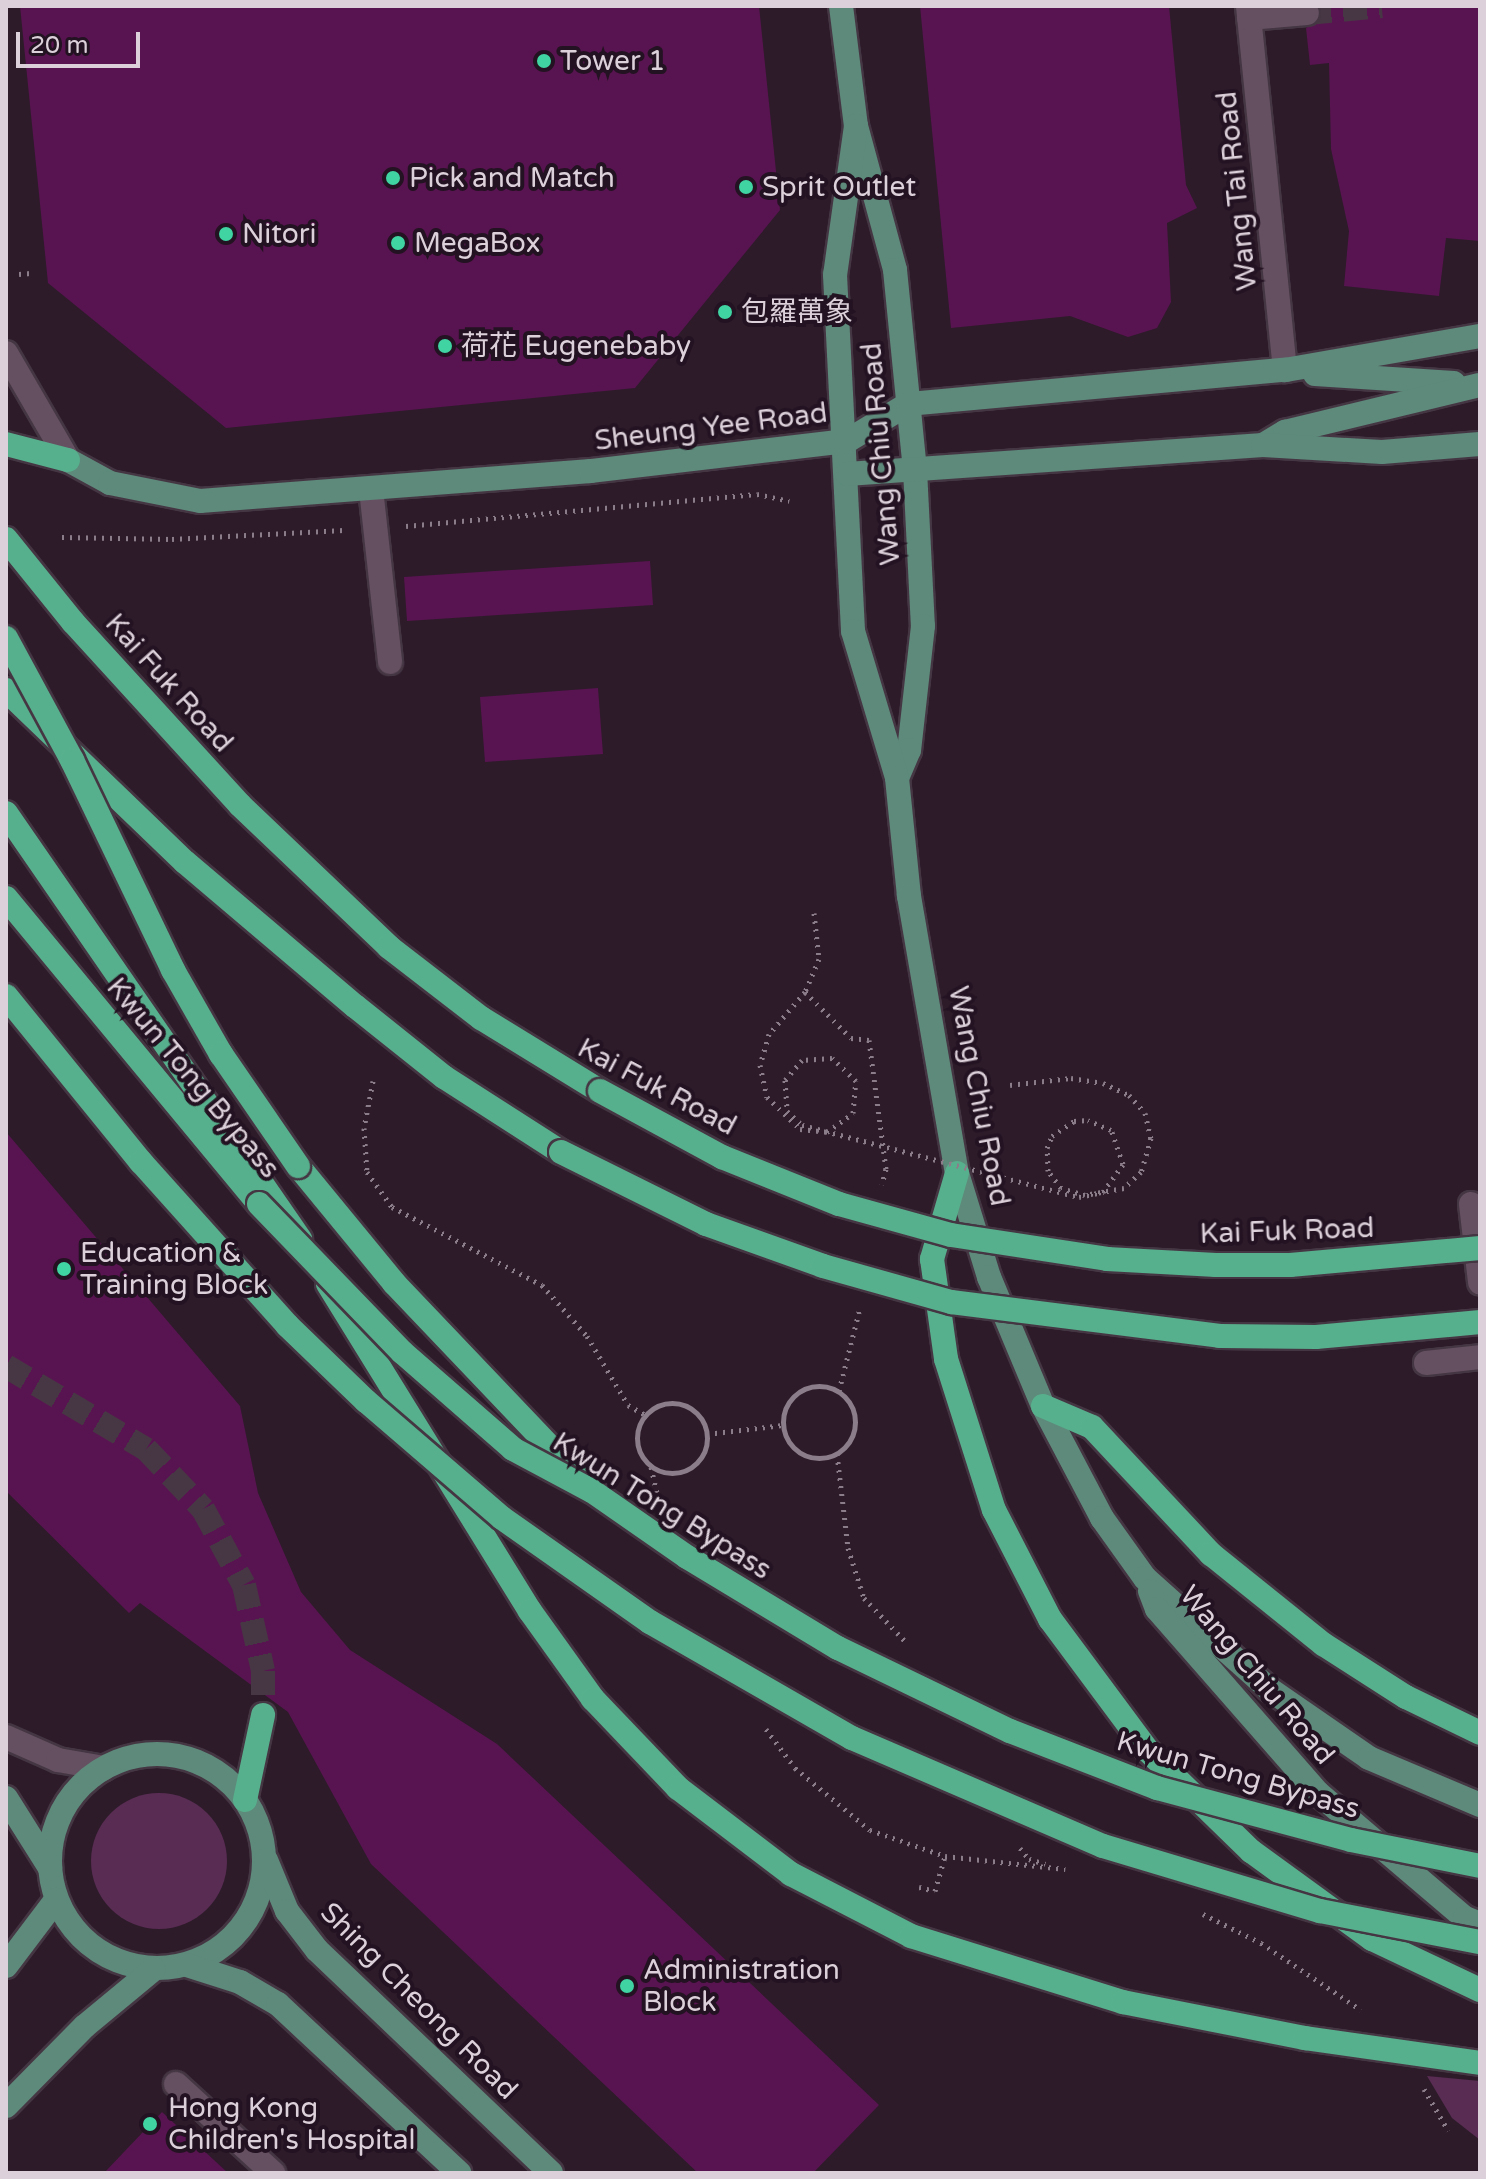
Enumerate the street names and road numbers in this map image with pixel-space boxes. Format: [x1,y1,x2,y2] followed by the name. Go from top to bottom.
[1210,90,1264,292] street label: Wang Tai Road
[855,341,907,567] street label: Wang Chiu Road
[593,396,829,458] street label: Sheung Yee Road
[98,607,240,759] street label: Kai Fuk Road
[99,971,287,1185] street label: Kwun Tong Bypass
[941,983,1017,1209] street label: Wang Chiu Road
[572,1031,742,1143] street label: Kai Fuk Road
[1199,1211,1375,1251] street label: Kai Fuk Road
[547,1425,777,1587] street label: Kwun Tong Bypass
[1172,1579,1342,1771] street label: Wang Chiu Road
[1113,1724,1363,1826] street label: Kwun Tong Bypass
[314,1896,524,2106] street label: Shing Cheong Road

